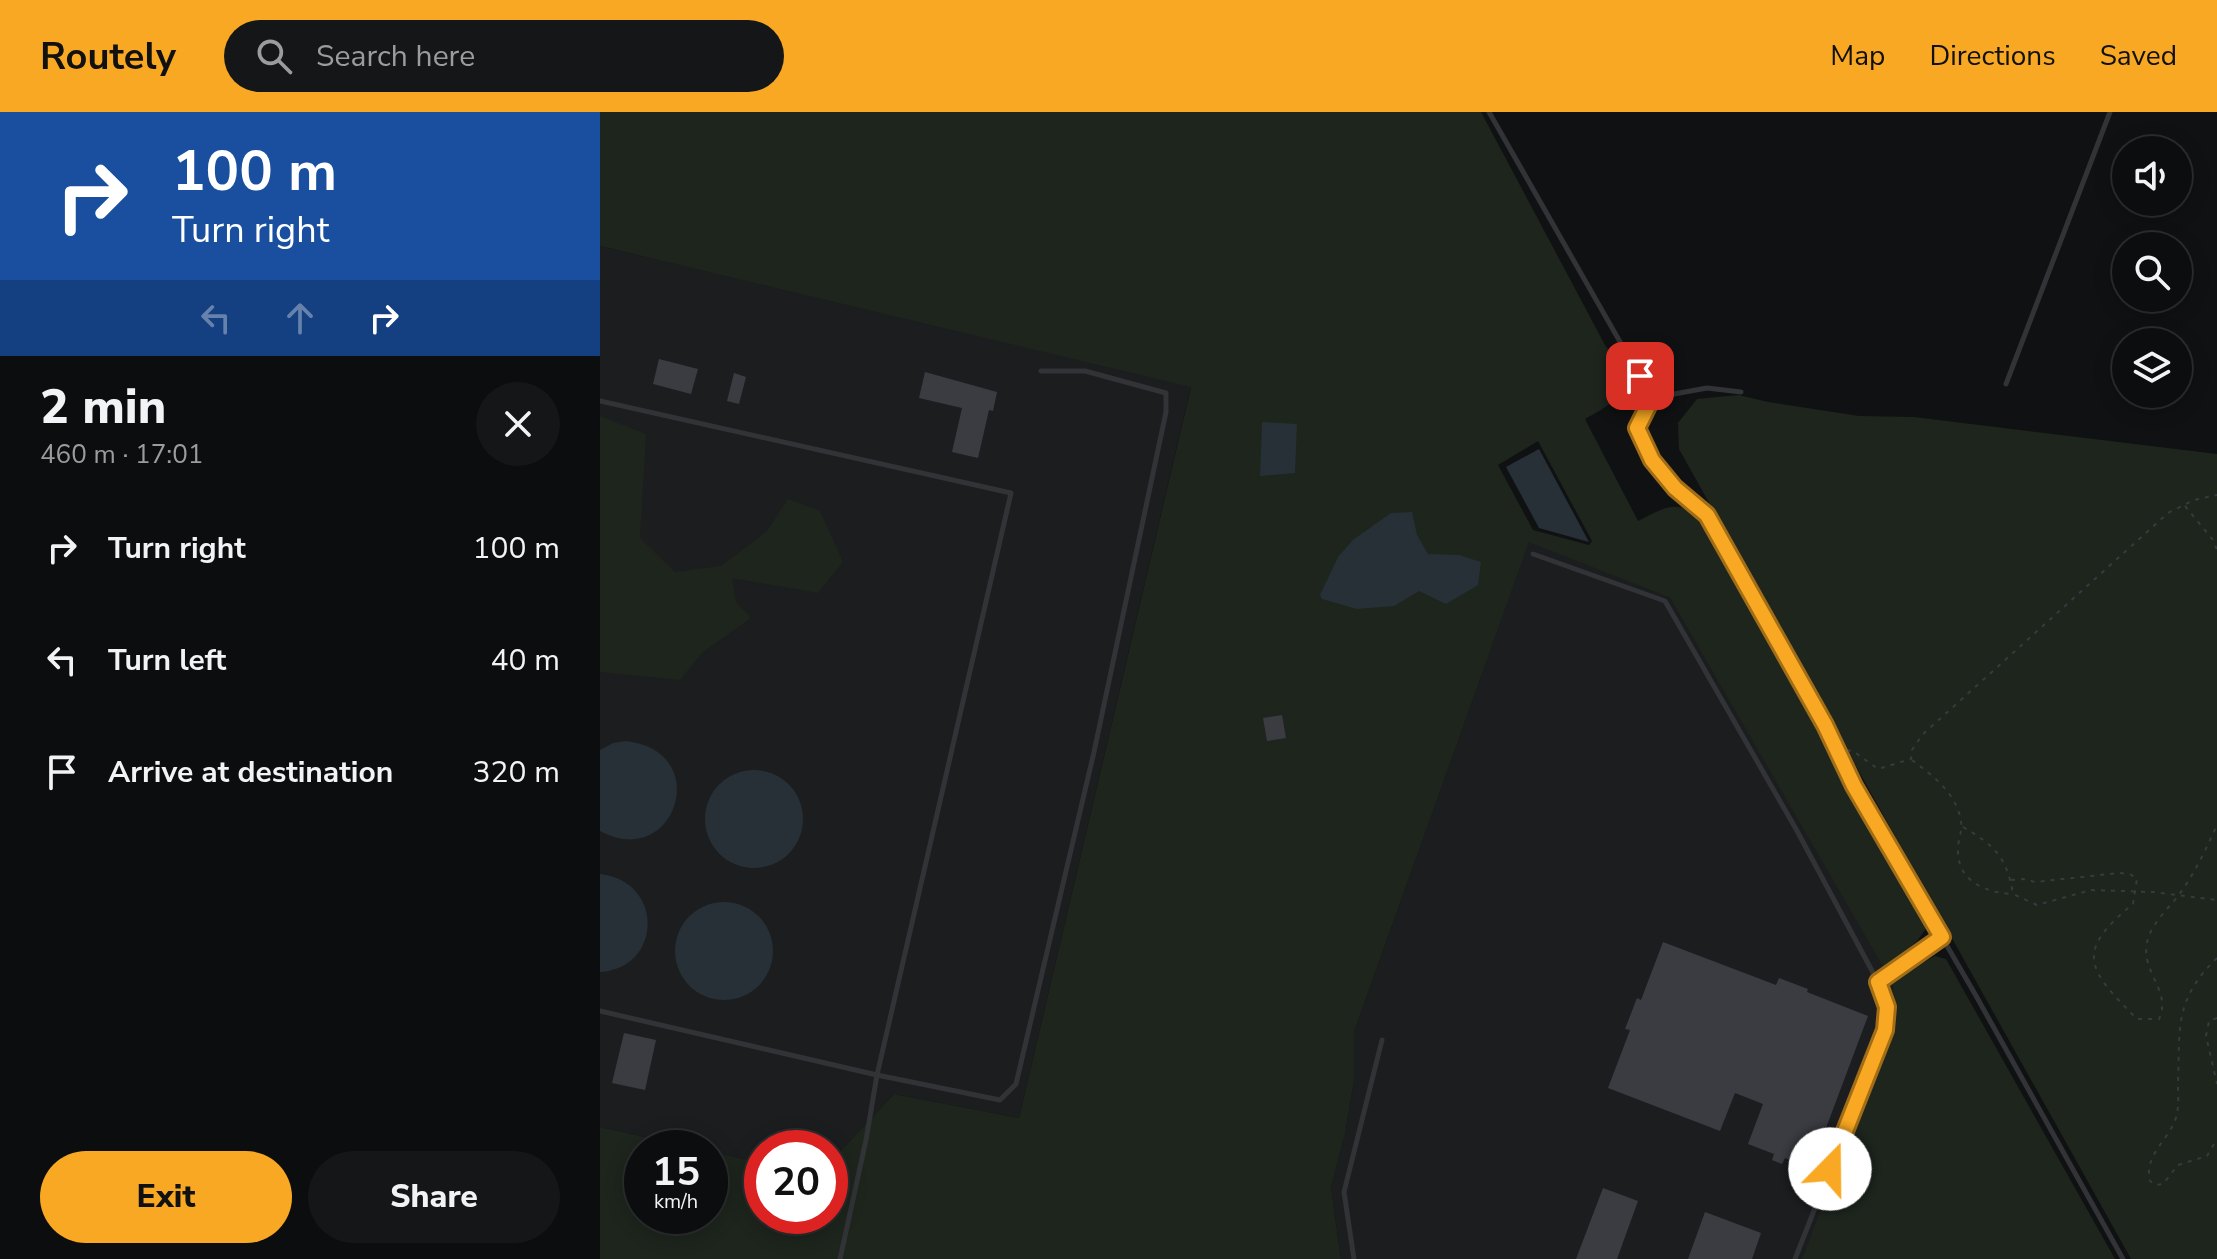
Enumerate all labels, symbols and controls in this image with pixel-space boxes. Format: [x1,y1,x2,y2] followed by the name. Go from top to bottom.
[224,20,784,92] search box
[40,31,176,82] text: Routely
[252,34,296,78] icon: search
[316,36,475,77] text: Search here
[1830,37,1885,75] text: Map
[1929,37,2056,75] text: Directions
[2100,37,2177,75] text: Saved
[172,133,337,210] text: 100 m
[2112,136,2192,408] map controls
[2112,136,2192,216] button: sound
[40,144,144,248] icon: right
[172,206,329,255] text: Turn right
[2112,232,2192,312] button: search
[194,296,238,340] icon: left
[278,296,322,340] icon: ahead
[362,296,406,340] icon: right
[2112,328,2192,408] button: layers
[1606,342,1674,410] pin
[1618,354,1662,398] icon: arrive
[40,374,166,440] text: 2 min
[476,382,560,466] button: close
[40,437,203,472] text: 460 m · 17:01
[40,526,84,570] icon: right
[108,528,246,569] text: Turn right
[473,528,560,569] text: 100 m
[40,638,84,682] icon: left
[108,640,226,681] text: Turn left
[491,640,560,681] text: 40 m
[40,750,84,794] icon: arrive
[108,752,393,793] text: Arrive at destination
[473,752,560,793] text: 320 m
[1788,1127,1872,1211] position arrow
[744,1130,848,1234] speed limit sign: 20
[652,1145,700,1199] text: 15
[40,1151,292,1243] button: Exit
[308,1151,560,1243] button: Share
[654,1188,698,1215] text: km/h

